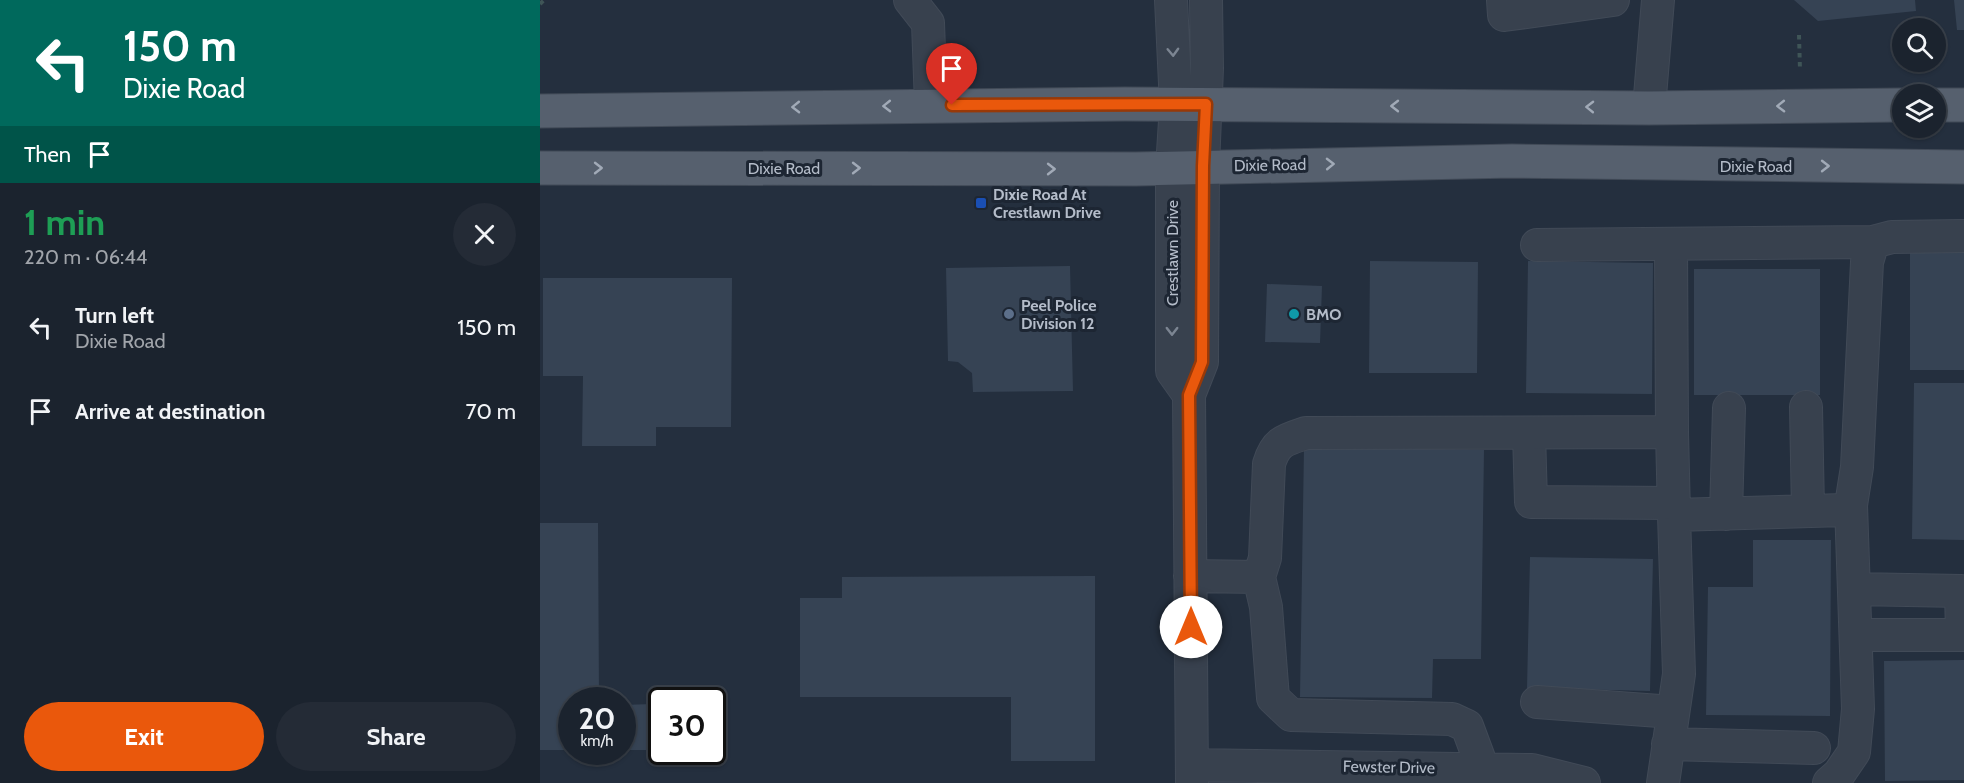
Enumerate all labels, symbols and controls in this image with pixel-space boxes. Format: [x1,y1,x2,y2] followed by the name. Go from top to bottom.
[1892,18,1946,138] map controls
[1892,18,1946,72] button: search
[123,20,237,72] text: 150 m
[24,24,102,102] icon: left
[926,43,977,105] pin
[1166,48,1179,57] one-way arrow
[935,52,968,85] icon: arrive
[123,72,245,105] text: Dixie Road
[1892,84,1946,138] button: layers
[882,100,891,112] one-way arrow
[1391,100,1400,112] one-way arrow
[1776,100,1785,113] one-way arrow
[792,101,801,113] one-way arrow
[1586,101,1595,113] one-way arrow
[83,138,116,171] icon: arrive
[24,141,71,168] text: Then
[1234,155,1306,175] street label: Dixie Road
[1720,157,1792,176] street label: Dixie Road
[1326,158,1335,171] one-way arrow
[748,159,820,178] street label: Dixie Road
[1820,160,1829,173] one-way arrow
[594,162,603,174] one-way arrow
[852,162,861,174] one-way arrow
[1047,163,1056,175] one-way arrow
[993,185,1101,222] place label: Dixie Road At Crestlawn Drive
[974,196,988,210] marker: Dixie Road At Crestlawn Drive
[24,200,105,244] text: 1 min
[1163,200,1182,306] street label: Crestlawn Drive
[453,203,516,266] button: close
[24,245,147,269] text: 220 m · 06:44
[1021,296,1097,333] place label: Peel Police Division 12
[75,302,154,329] text: Turn left
[1306,305,1341,324] place label: BMO
[1002,307,1016,321] marker: Peel Police Division 12
[1287,307,1301,321] marker: BMO
[24,311,57,344] icon: left
[457,314,516,341] text: 150 m
[1166,326,1178,335] one-way arrow
[75,329,165,353] text: Dixie Road
[24,395,57,428] icon: arrive
[75,398,265,425] text: Arrive at destination
[466,398,516,425] text: 70 m
[1159,595,1223,659] position arrow
[648,687,726,765] speed limit sign: 30
[578,700,616,737] text: 20
[24,702,264,771] button: Exit
[276,702,516,771] button: Share
[581,732,613,750] text: km/h
[1343,757,1435,777] street label: Fewster Drive

